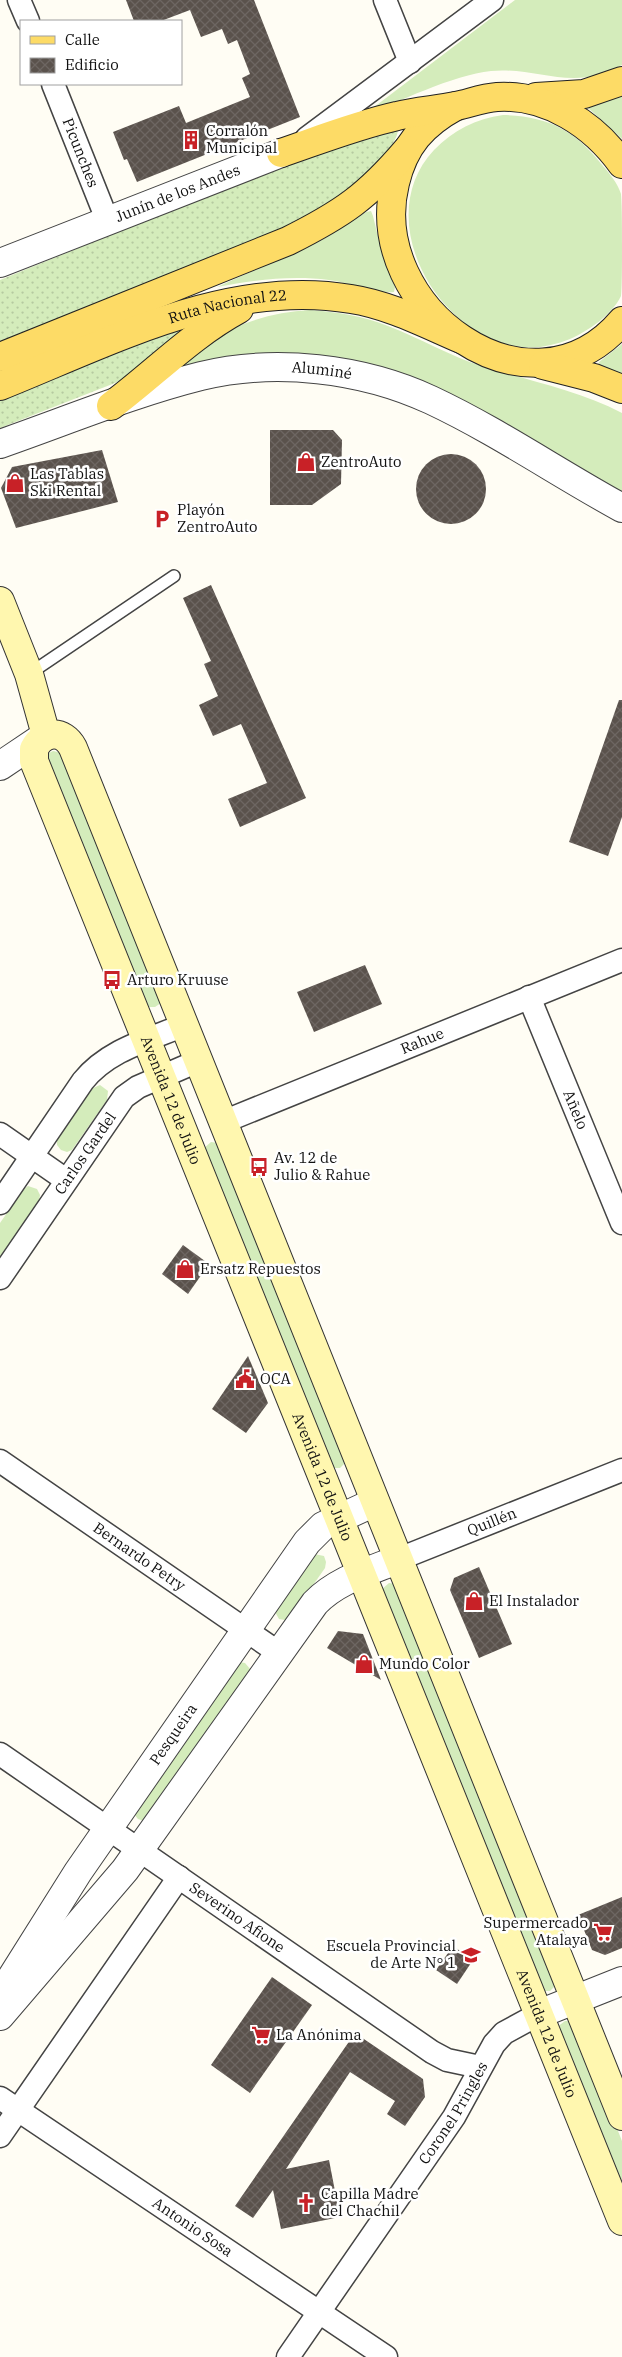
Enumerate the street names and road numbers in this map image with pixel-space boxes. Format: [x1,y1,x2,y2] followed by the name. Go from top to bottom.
[58,115,103,190] street label: Picunches
[113,160,243,226] street label: Junín de los Andes
[166,285,287,327] street label: Ruta Nacional 22
[291,357,354,383] street label: Aluminé
[398,1023,446,1058] street label: Rahue
[137,1033,205,1167] street label: Avenida 12 de Julio
[559,1087,592,1132] street label: Añelo
[50,1108,120,1198] street label: Carlos Gardel
[288,1410,357,1544] street label: Avenida 12 de Julio
[464,1503,519,1540] street label: Quillén
[90,1518,189,1595] street label: Bernardo Petry
[145,1700,201,1768] street label: Pesqueira
[186,1878,289,1957] street label: Severino Afione
[513,1966,581,2100] street label: Avenida 12 de Julio
[414,2058,492,2168] street label: Coronel Pringles
[149,2193,237,2261] street label: Antonio Sosa

